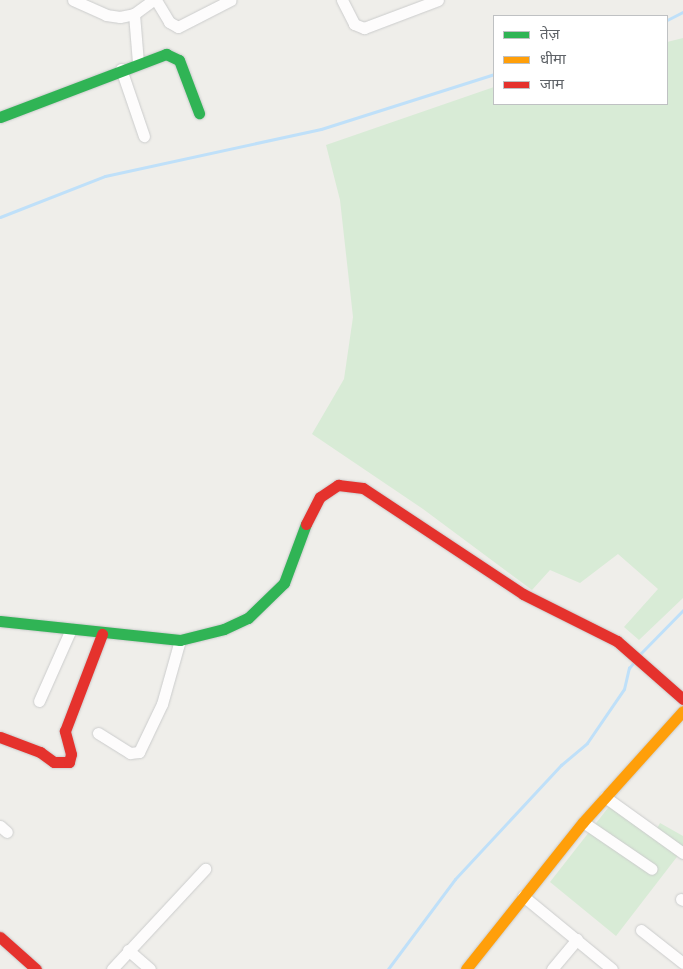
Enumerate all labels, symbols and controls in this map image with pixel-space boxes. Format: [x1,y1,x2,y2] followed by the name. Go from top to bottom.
[493,15,668,105] legend
[540,25,560,42] text: तेज़
[540,50,566,67] text: धीमा
[540,75,564,92] text: जाम

